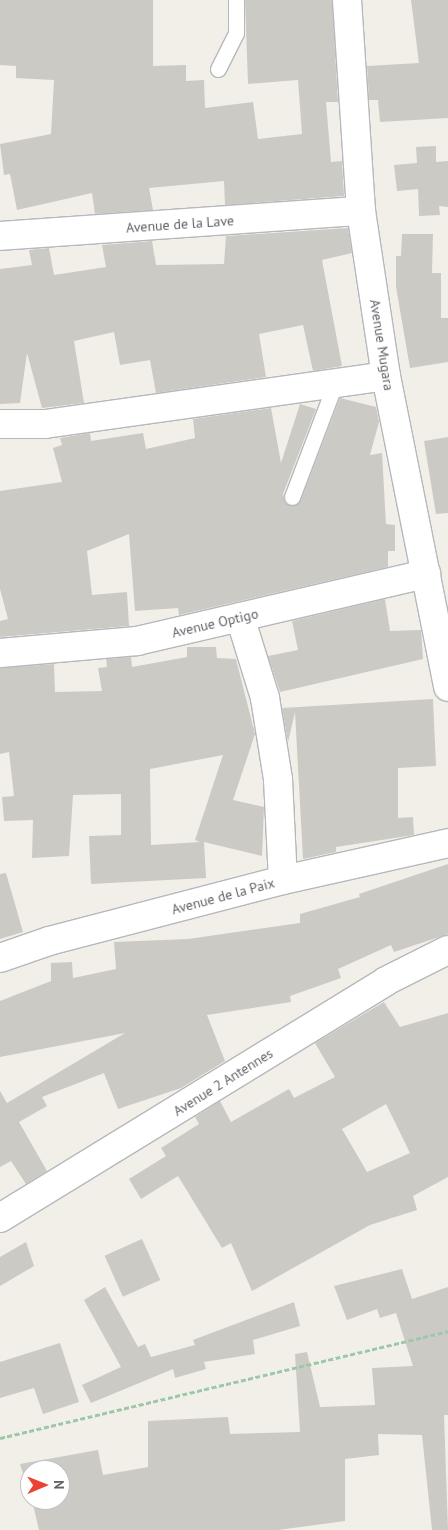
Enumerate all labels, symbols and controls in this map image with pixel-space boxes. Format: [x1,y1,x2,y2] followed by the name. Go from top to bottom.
[125,212,235,236] street label: Avenue de la Lave
[366,298,398,392] street label: Avenue Mugara
[170,605,260,641] street label: Avenue Optigo
[170,874,276,918] street label: Avenue de la Paix
[170,1044,276,1120] street label: Avenue 2 Antennes
[20,1460,70,1510] north arrow
[50,1480,68,1490] text: N

